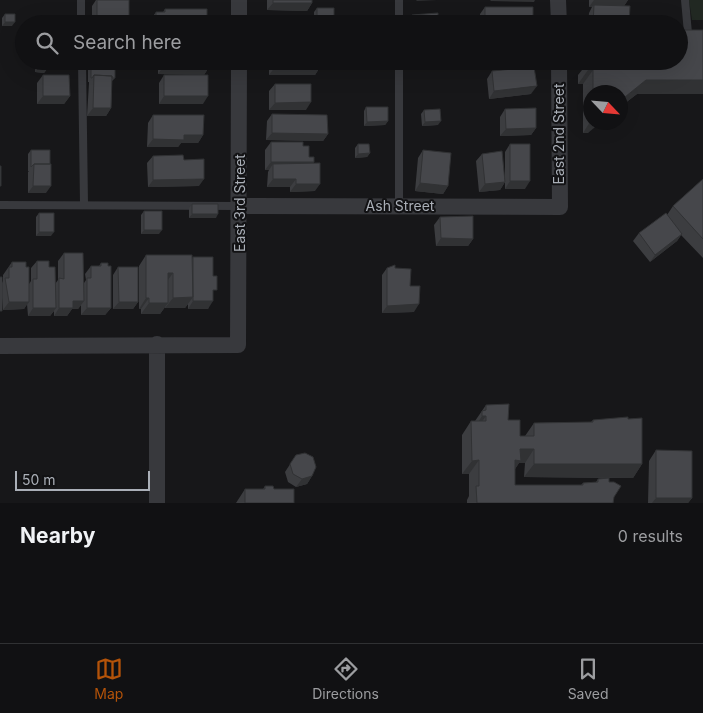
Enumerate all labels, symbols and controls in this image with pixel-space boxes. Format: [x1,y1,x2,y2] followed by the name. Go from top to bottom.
[15,15,688,70] search box
[33,29,61,57] icon: search
[73,31,182,54] text: Search here
[550,83,567,185] street label: East 2nd Street
[583,85,628,130] north arrow
[231,154,248,252] street label: East 3rd Street
[366,197,435,214] street label: Ash Street
[15,468,150,491] scale bar
[22,471,56,488] text: 50 m
[20,523,95,548] text: Nearby
[618,526,683,546] text: 0 results
[94,655,123,702] tab: Map
[312,655,379,702] tab: Directions
[568,655,609,702] tab: Saved

